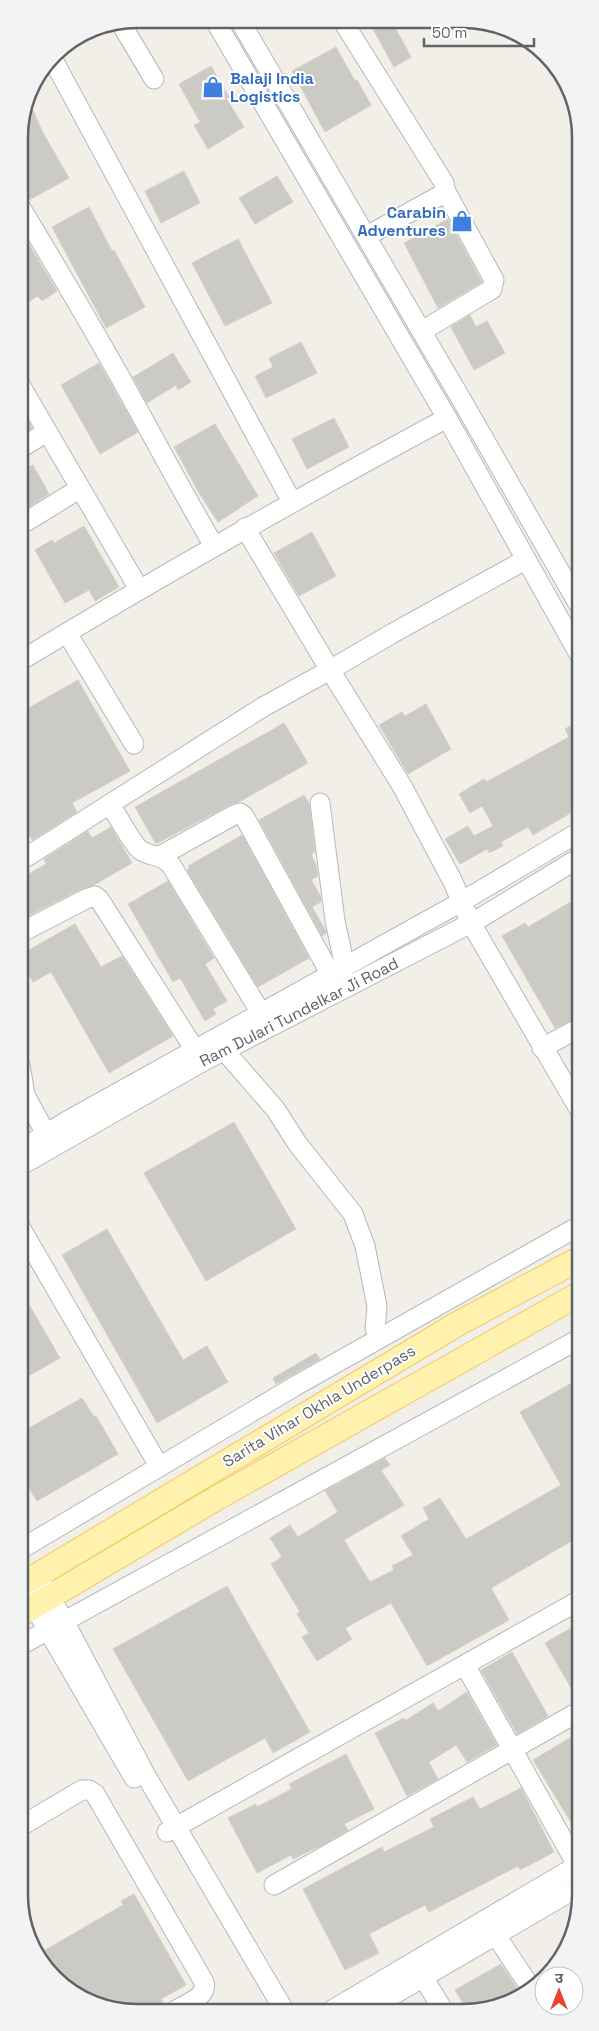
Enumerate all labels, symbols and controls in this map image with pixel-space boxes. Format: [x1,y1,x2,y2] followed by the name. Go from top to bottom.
[424,15,534,47] scale bar
[432,23,467,42] text: 50 m
[230,68,314,107] place label: Balaji India Logistics
[200,74,226,100] shop icon: Balaji India Logistics
[357,202,446,241] place label: Carabin Adventures
[449,208,475,234] shop icon: Carabin Adventures
[196,953,402,1071] street label: Ram Dulari Tundelkar Ji Road
[219,1340,419,1472] street label: Sarita Vihar Okhla Underpass
[534,1966,584,2016] north arrow
[555,1969,564,1987] text: उ

